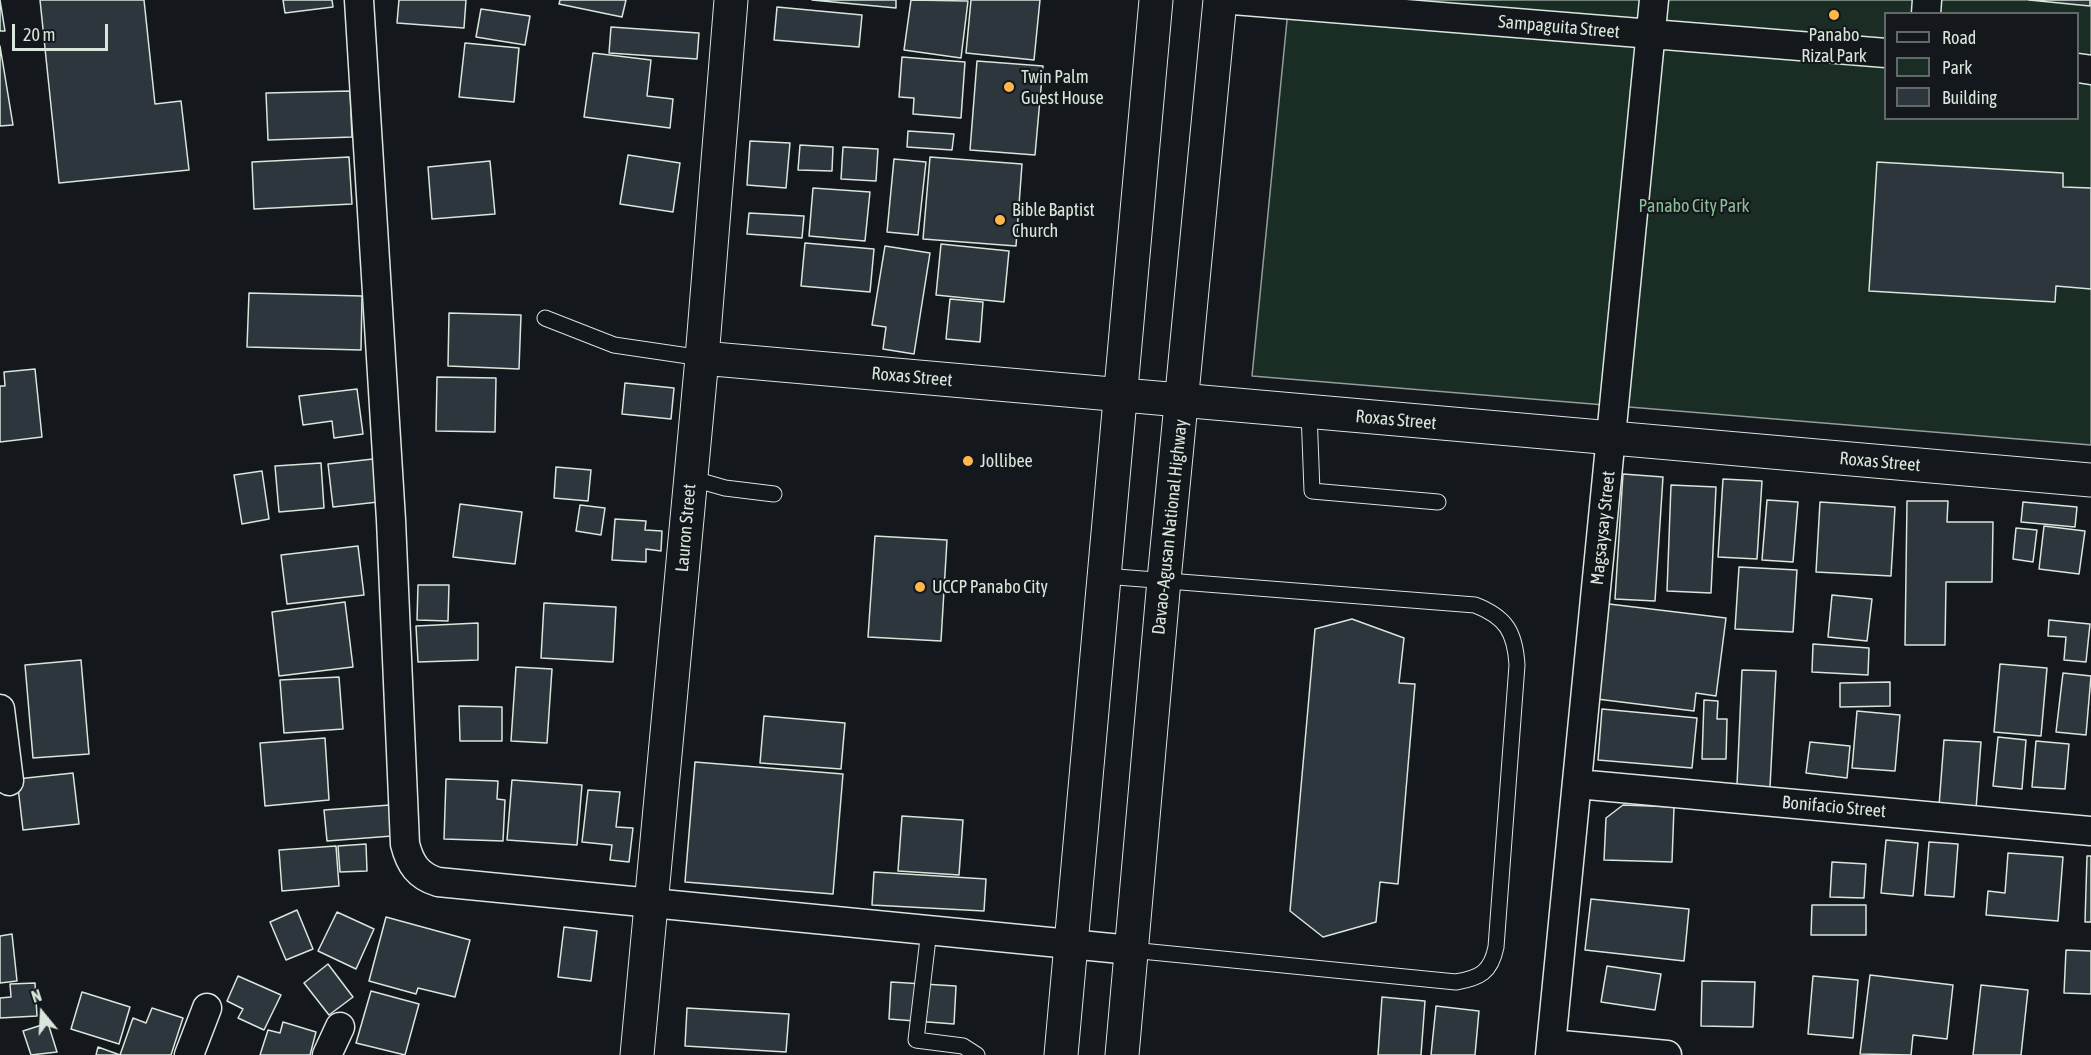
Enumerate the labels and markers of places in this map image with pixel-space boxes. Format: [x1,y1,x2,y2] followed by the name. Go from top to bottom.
[1827,8,1841,22] marker: Panabo Rizal Park
[1801,24,1867,66] place label: Panabo Rizal Park
[1021,66,1104,109] place label: Twin Palm Guest House
[1002,80,1016,94] marker: Twin Palm Guest House
[1012,199,1095,242] place label: Bible Baptist Church
[993,213,1007,227] marker: Bible Baptist Church
[980,450,1033,472] place label: Jollibee
[961,454,975,468] marker: Jollibee
[932,576,1048,598] place label: UCCP Panabo City
[913,580,927,594] marker: UCCP Panabo City

